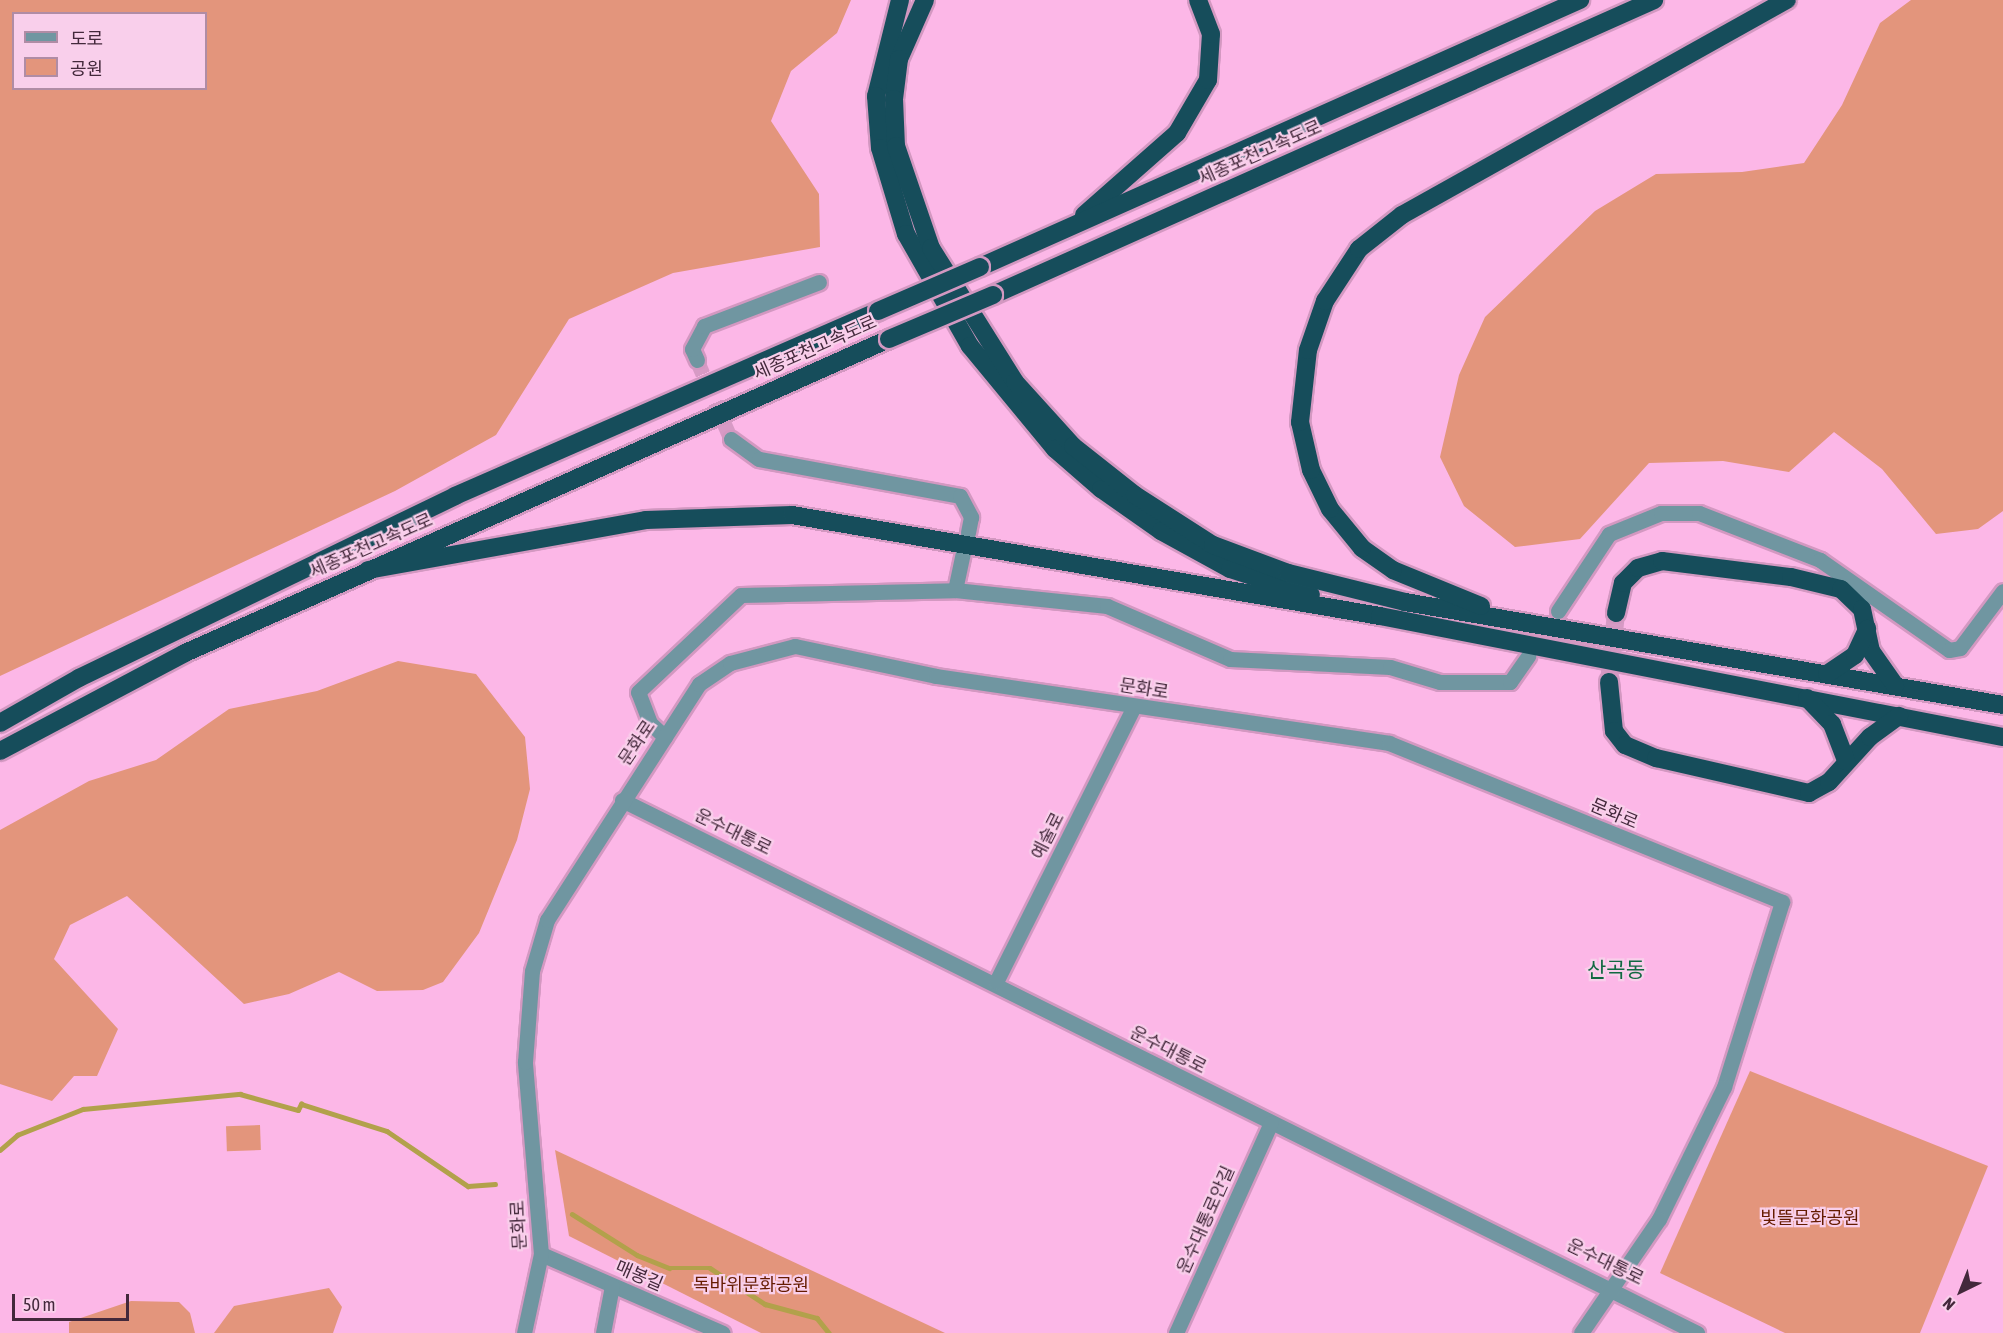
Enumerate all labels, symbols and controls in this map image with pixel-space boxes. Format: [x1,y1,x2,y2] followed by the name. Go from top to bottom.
[12,12,207,90] legend
[70,28,103,49] text: 도로
[70,58,103,79] text: 공원
[1195,116,1325,190] street label: 세종포천고속도로
[750,311,880,385] street label: 세종포천고속도로
[306,509,436,583] street label: 세종포천고속도로
[1118,674,1170,704] street label: 문화로
[614,716,660,770] street label: 문화로
[1587,794,1641,834] street label: 문화로
[691,804,775,860] street label: 운수대통로
[1027,809,1069,863] street label: 예술로
[1587,956,1645,982] district label: 산곡동
[1126,1022,1210,1078] street label: 운수대통로
[1173,1163,1239,1277] street label: 운수대통로안길
[507,1200,531,1250] street label: 문화로
[1760,1207,1860,1229] park label: 빛뜰문화공원
[1563,1234,1647,1290] street label: 운수대통로
[612,1256,666,1296] street label: 매봉길
[1931,1261,1991,1321] north arrow
[693,1274,809,1296] park label: 독바위문화공원
[15,1282,132,1320] scale bar
[23,1294,55,1315] text: 50 m
[1939,1294,1958,1314] text: N

